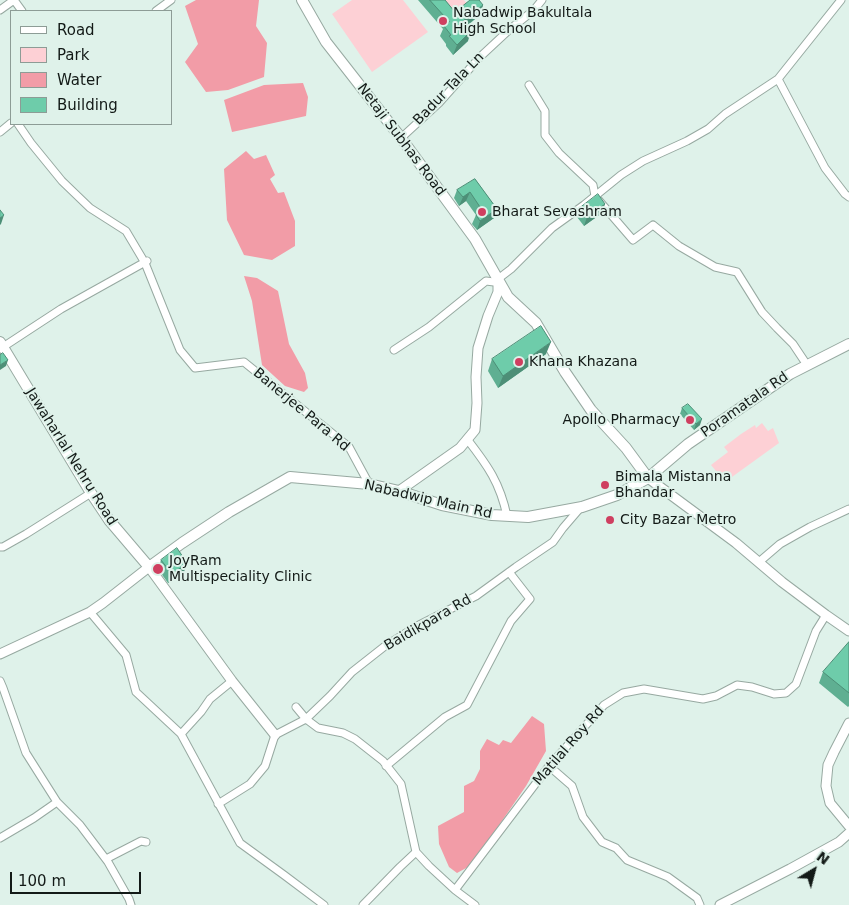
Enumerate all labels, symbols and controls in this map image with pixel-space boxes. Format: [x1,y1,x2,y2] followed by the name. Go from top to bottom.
[453,5,592,38] place label: Nabadwip Bakultala High School
[10,10,172,125] legend
[437,15,449,27] marker: Nabadwip Bakultala High School
[57,21,95,39] text: Road
[57,46,89,64] text: Park
[410,49,488,129] street label: Badur Tala Ln
[57,71,101,89] text: Water
[353,80,449,200] street label: Netaji Subhas Road
[57,96,118,114] text: Building
[492,204,622,220] place label: Bharat Sevashram
[476,206,488,218] marker: Bharat Sevashram
[529,354,638,370] place label: Khana Khazana
[513,356,525,368] marker: Khana Khazana
[249,365,353,455] street label: Banerjee Para Rd
[698,369,792,441] street label: Poramatala Rd
[22,385,120,529] street label: Jawaharlal Nehru Road
[563,412,680,428] place label: Apollo Pharmacy
[684,414,696,426] marker: Apollo Pharmacy
[615,469,731,502] place label: Bimala Mistanna Bhandar
[363,477,493,523] street label: Nabadwip Main Rd
[599,479,611,491] marker: Bimala Mistanna Bhandar
[620,512,736,528] place label: City Bazar Metro
[604,514,616,526] marker: City Bazar Metro
[169,553,312,586] place label: JoyRam Multispeciality Clinic
[151,562,165,576] marker: JoyRam Multispeciality Clinic
[381,591,475,655] street label: Baidikpara Rd
[530,703,608,789] street label: Matilal Roy Rd
[789,845,839,895] north arrow
[814,848,833,868] text: N
[12,862,144,894] scale bar
[18,872,66,890] text: 100 m

